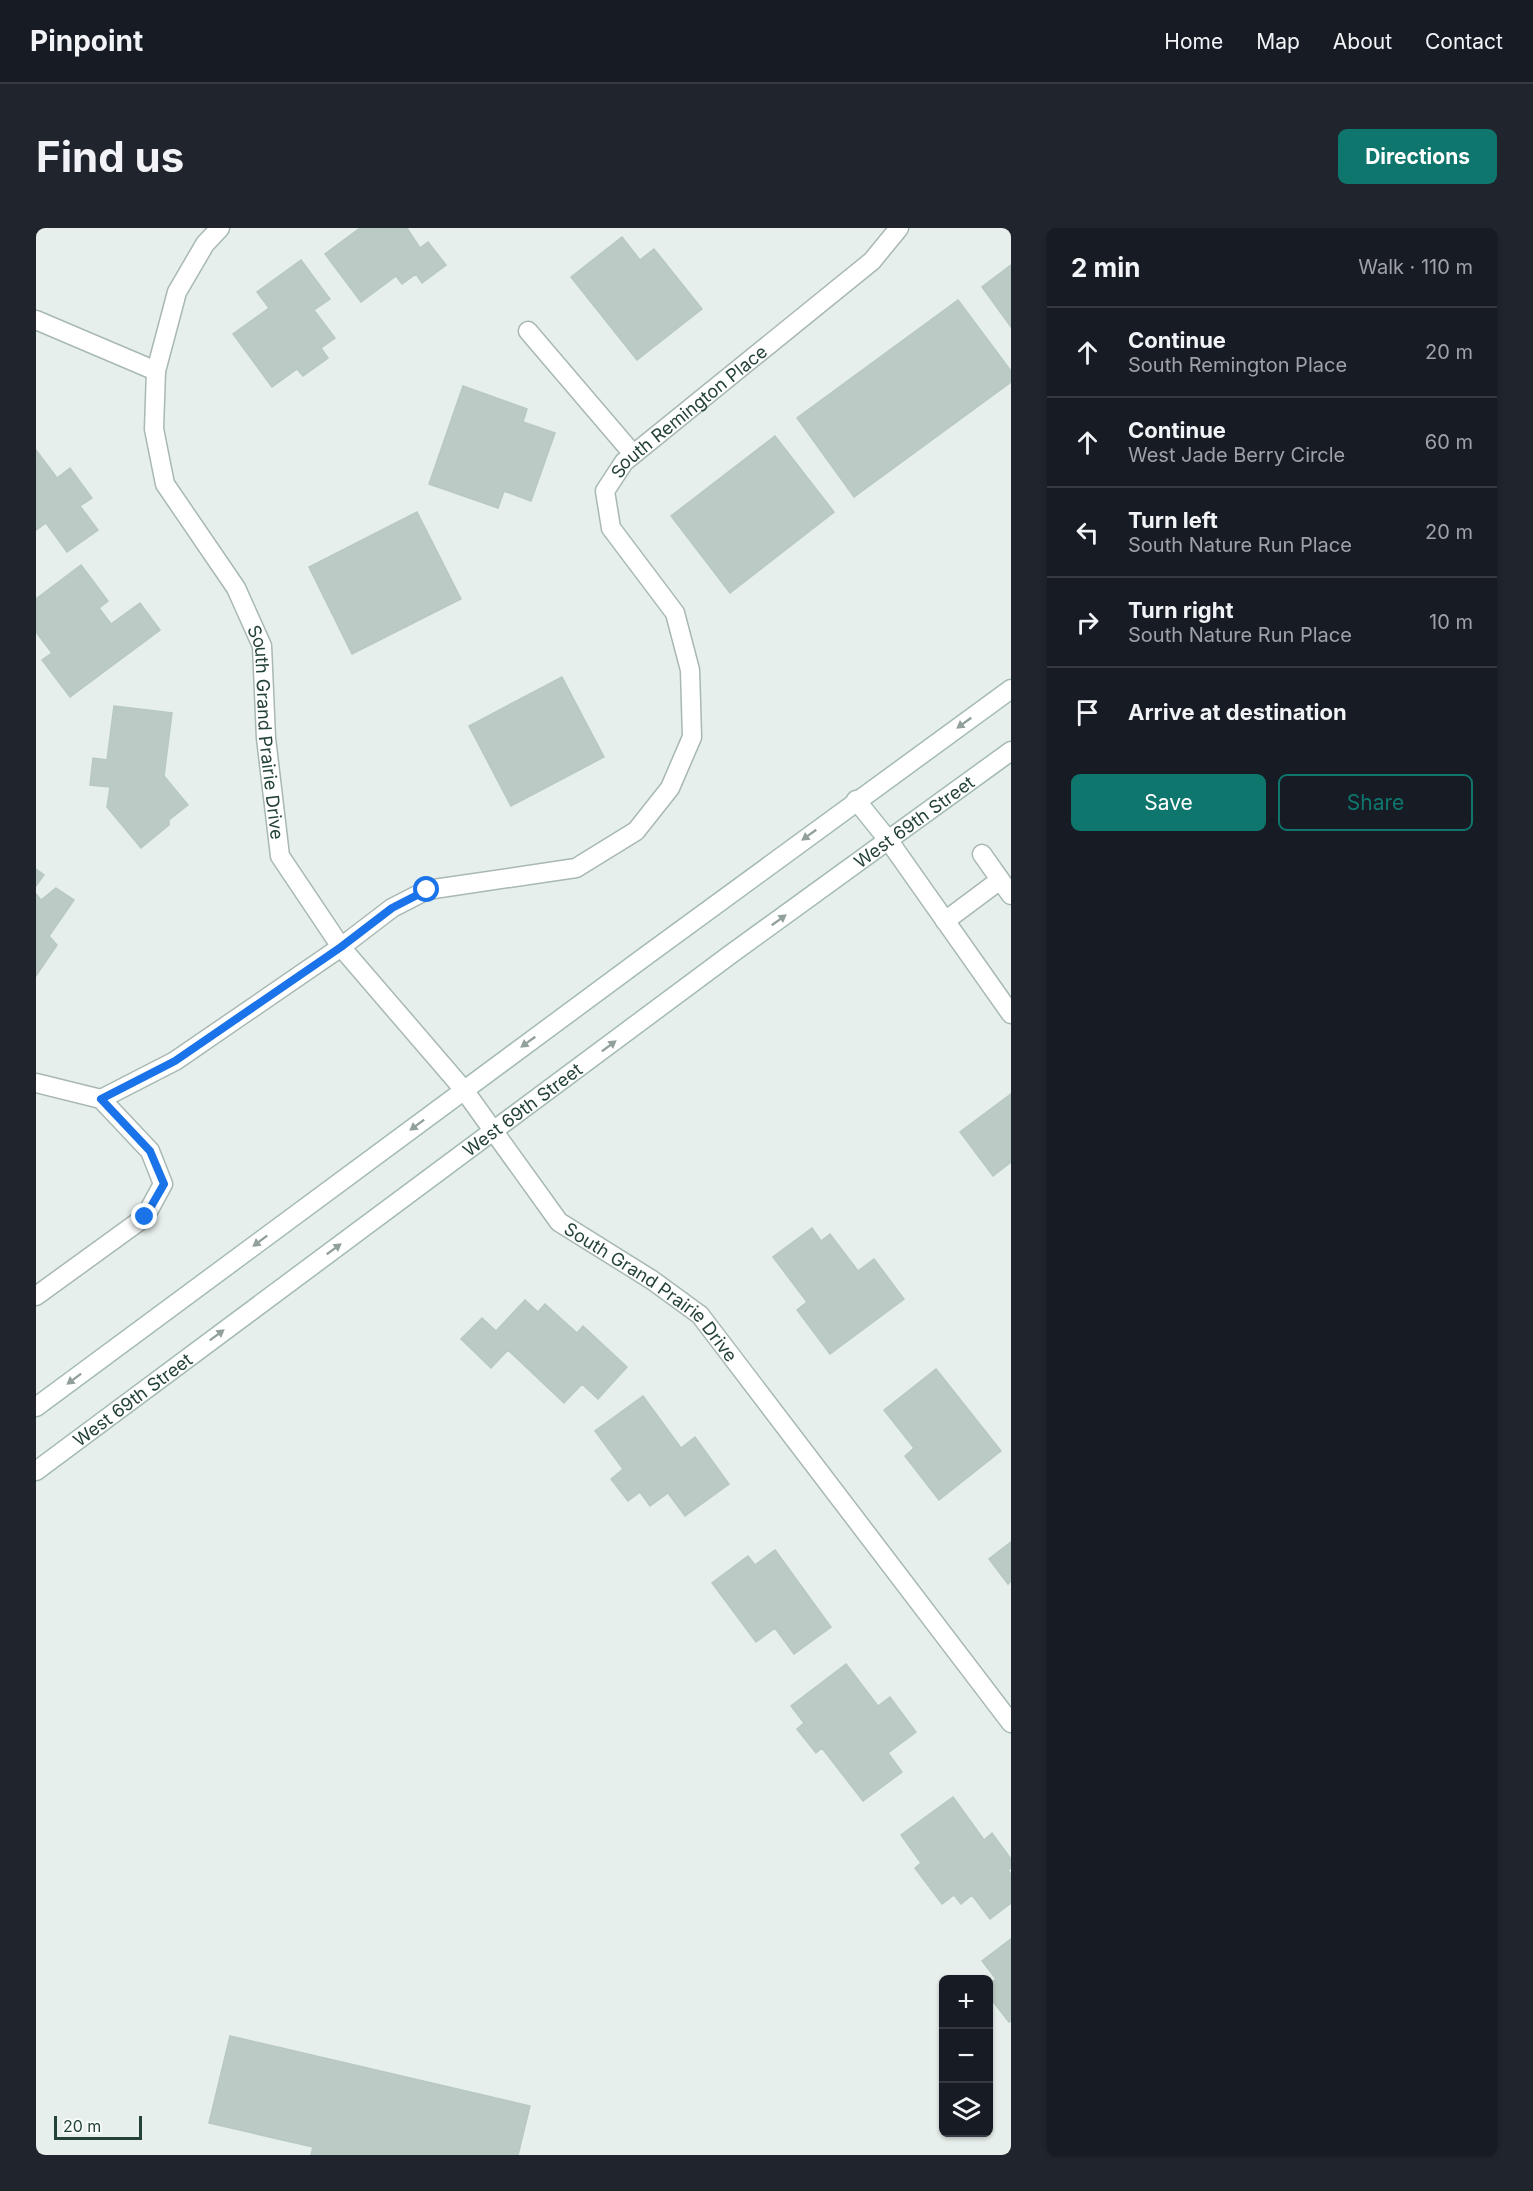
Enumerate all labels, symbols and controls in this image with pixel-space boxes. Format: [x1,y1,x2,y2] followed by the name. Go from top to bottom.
[30,24,143,58] text: Pinpoint
[1164,29,1223,54] text: Home
[1256,29,1300,54] text: Map
[1333,29,1392,54] text: About
[1425,29,1503,54] text: Contact
[1338,129,1497,184] button: Directions
[36,131,184,182] text: Find us
[1071,252,1141,283] text: 2 min
[1358,255,1473,279] text: Walk · 110 m
[1128,327,1226,353] text: Continue
[1071,336,1104,369] icon: ahead
[606,340,771,482] street label: South Remington Place
[1425,340,1473,364] text: 20 m
[1128,353,1347,377] text: South Remington Place
[1128,417,1226,443] text: Continue
[1071,426,1104,459] icon: ahead
[1425,430,1473,454] text: 60 m
[1128,443,1345,467] text: West Jade Berry Circle
[1128,507,1218,533] text: Turn left
[1071,516,1104,549] icon: left
[1425,520,1473,544] text: 20 m
[1128,533,1352,557] text: South Nature Run Place
[1128,597,1234,623] text: Turn right
[1071,606,1104,639] icon: right
[1429,610,1473,634] text: 10 m
[243,622,288,841] street label: South Grand Prairie Drive
[1128,623,1352,647] text: South Nature Run Place
[1071,696,1104,729] icon: arrive
[1128,699,1347,725] text: Arrive at destination
[956,717,972,729] one-way arrow
[850,771,978,872] street label: West 69th Street
[1071,774,1266,831] button: Save
[1278,774,1473,831] button: Share
[802,829,818,841] one-way arrow
[413,876,439,902] route start
[770,914,786,926] one-way arrow
[520,1036,536,1049] one-way arrow
[601,1040,616,1052] one-way arrow
[459,1058,586,1160] street label: West 69th Street
[409,1118,425,1131] one-way arrow
[131,1203,157,1229] route end
[561,1218,742,1365] street label: South Grand Prairie Drive
[253,1234,268,1246] one-way arrow
[326,1243,341,1255] one-way arrow
[209,1329,225,1341] one-way arrow
[69,1348,196,1450] street label: West 69th Street
[67,1372,82,1384] one-way arrow
[939,1975,993,2137] map controls
[939,1975,993,2029] button: +
[939,2029,993,2083] button: −
[939,2083,993,2137] button: layers
[54,2113,142,2140] scale bar
[63,2116,101,2136] text: 20 m

